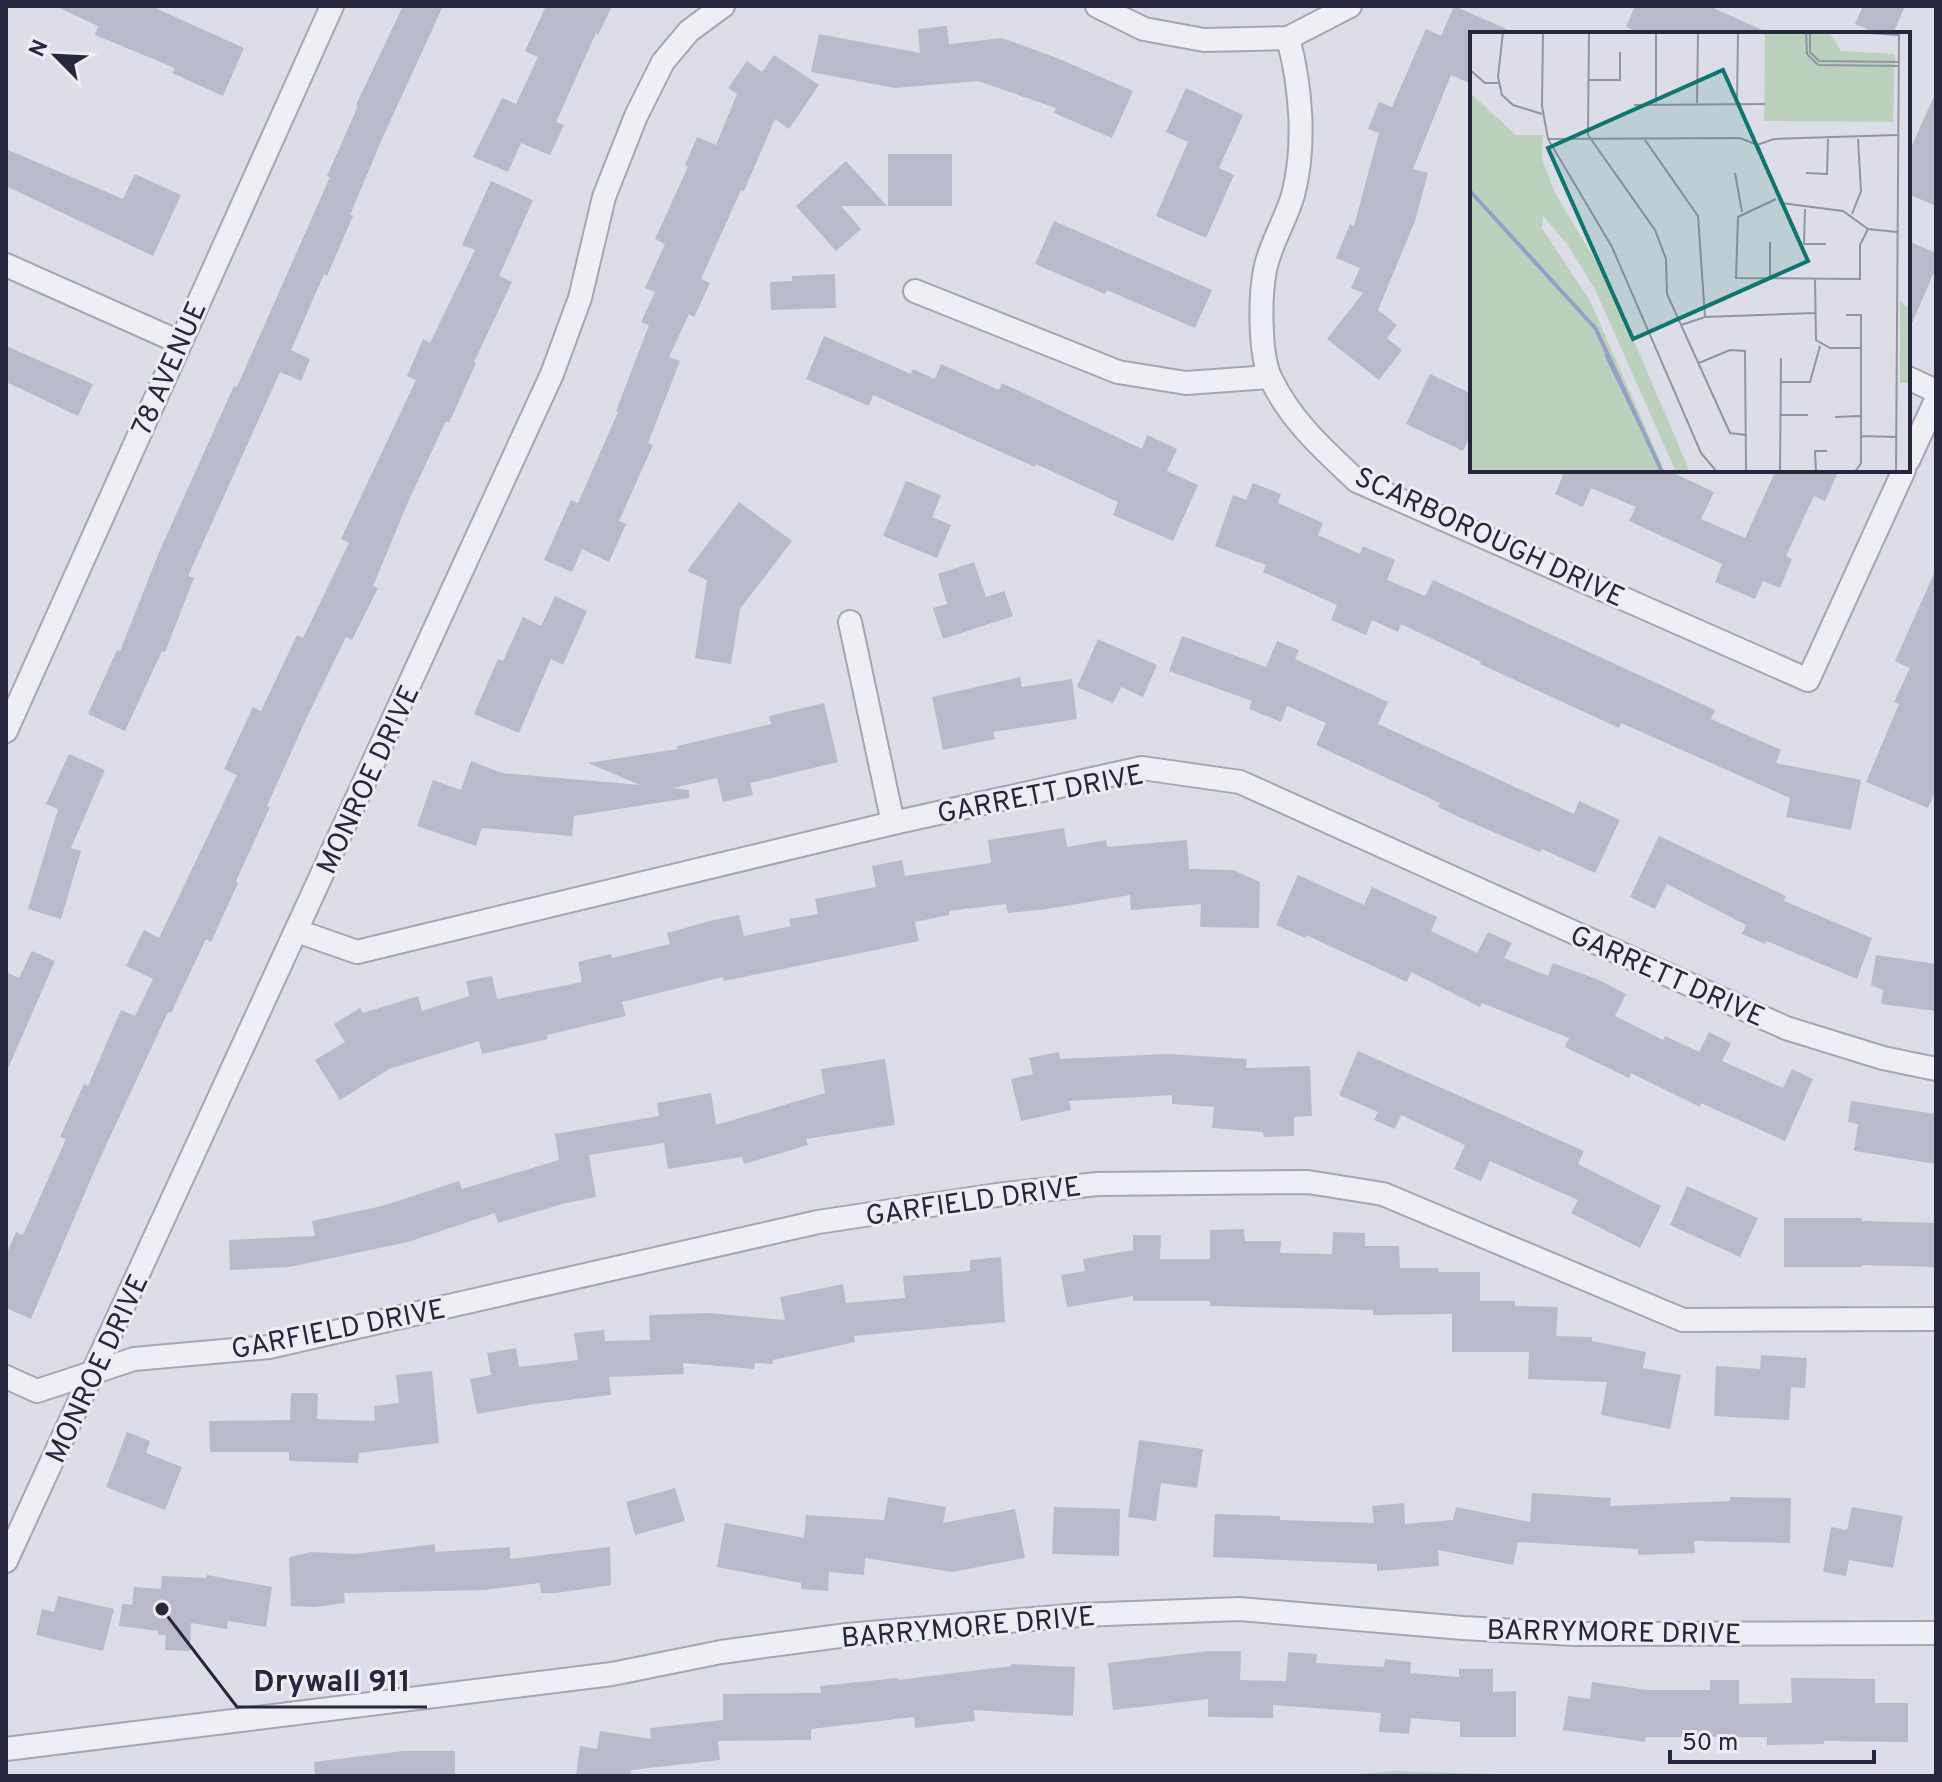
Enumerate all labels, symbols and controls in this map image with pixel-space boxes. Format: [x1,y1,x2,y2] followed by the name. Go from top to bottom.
[16,16,96,96] north arrow
[1470,32,1910,472] inset map
[24,36,56,62] text: N
[125,297,216,442] street label: 78 AVENUE
[1348,460,1629,617] street label: SCARBOROUGH DRIVE
[310,680,429,881] street label: MONROE DRIVE
[934,758,1147,834] street label: GARRETT DRIVE
[1564,919,1770,1037] street label: GARRETT DRIVE
[863,1170,1083,1236] street label: GARFIELD DRIVE
[39,1269,158,1470] street label: MONROE DRIVE
[229,1293,449,1369] street label: GARFIELD DRIVE
[840,1600,1097,1658] street label: BARRYMORE DRIVE
[1486,1614,1742,1654] street label: BARRYMORE DRIVE
[237,1653,427,1707] callout: Drywall 911
[253,1665,411,1702] text: Drywall 911
[1670,1714,1874,1764] scale bar
[1682,1729,1738,1759] text: 50 m

